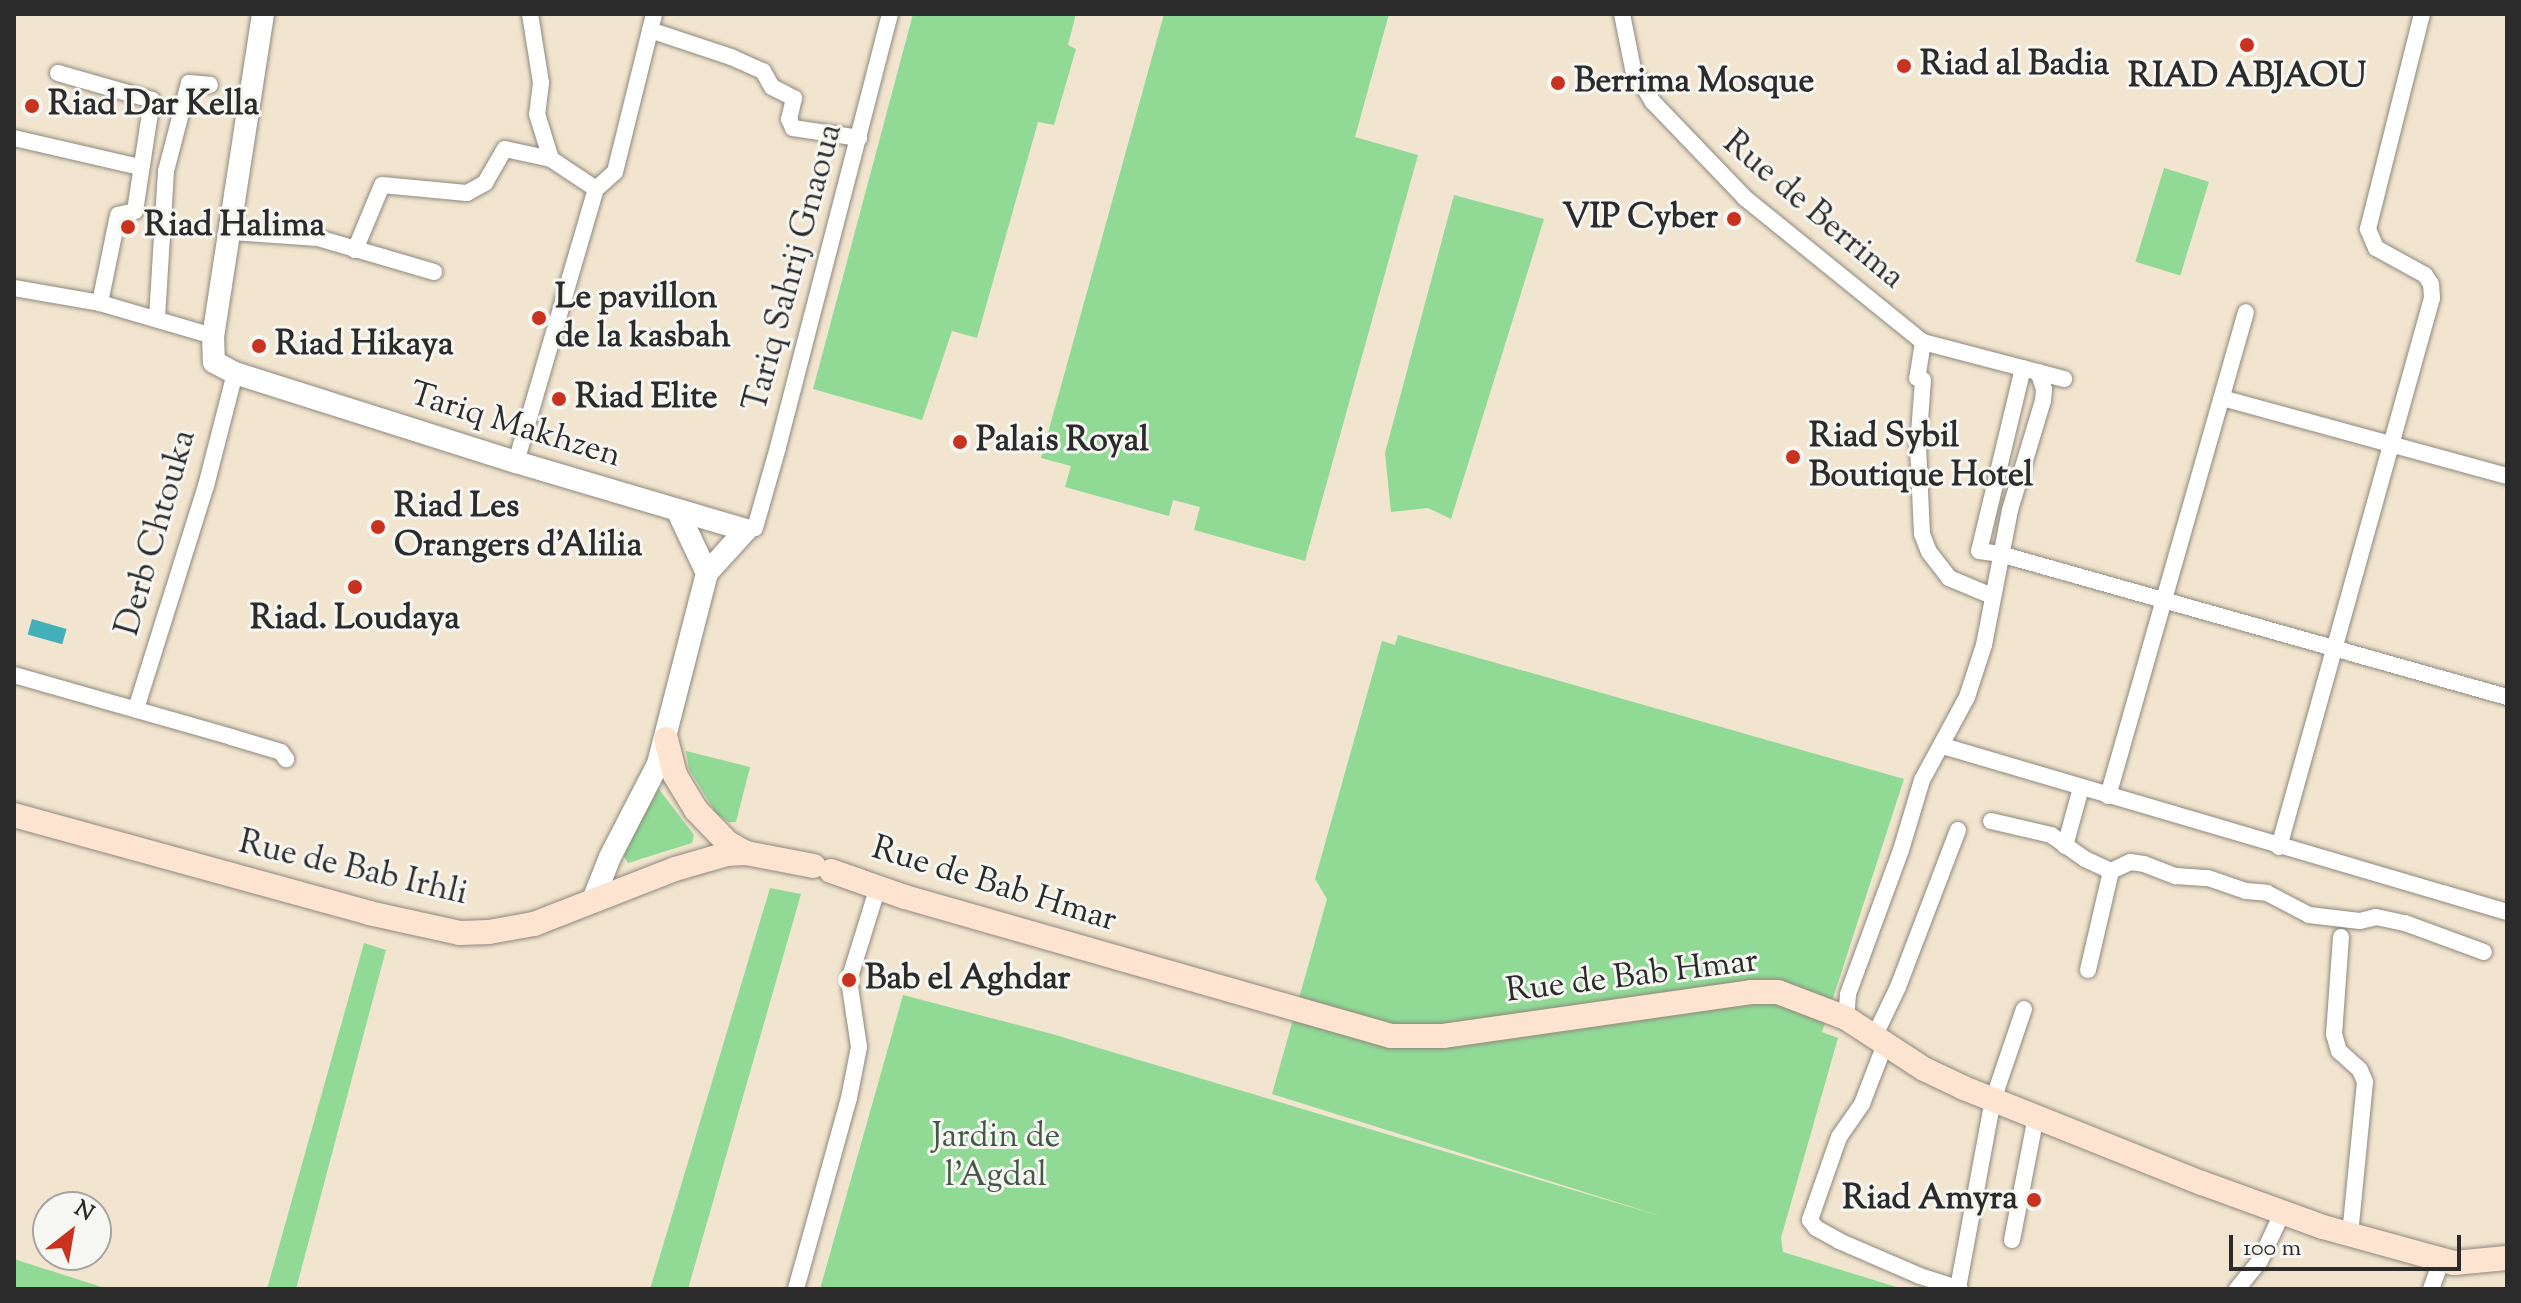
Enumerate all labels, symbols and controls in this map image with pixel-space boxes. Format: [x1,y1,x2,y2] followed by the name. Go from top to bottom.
[2238,36,2256,54] marker: RIAD ABJAOU
[1920,46,2109,86] place label: Riad al Badia
[1895,57,1913,75] marker: Riad al Badia
[2128,58,2366,98] place label: RIAD ABJAOU
[1574,63,1814,103] place label: Berrima Mosque
[1549,74,1567,92] marker: Berrima Mosque
[48,86,259,126] place label: Riad Dar Kella
[23,97,41,115] marker: Riad Dar Kella
[736,120,852,416] street label: Tariq Sahrij Gnaoua
[1714,123,1912,299] street label: Rue de Berrima
[1562,199,1718,239] place label: VIP Cyber
[144,207,325,247] place label: Riad Halima
[1725,210,1743,228] marker: VIP Cyber
[119,218,137,236] marker: Riad Halima
[555,278,731,358] place label: Le pavillon de la kasbah
[530,309,548,327] marker: Le pavillon de la kasbah
[275,326,454,366] place label: Riad Hikaya
[250,337,268,355] marker: Riad Hikaya
[404,375,626,477] street label: Tariq Makhzen
[575,379,718,419] place label: Riad Elite
[550,390,568,408] marker: Riad Elite
[1809,417,2033,496] place label: Riad Sybil Boutique Hotel
[976,422,1149,462] place label: Palais Royal
[108,425,206,641] street label: Derb Chtouka
[951,433,969,451] marker: Palais Royal
[1784,448,1802,466] marker: Riad Sybil Boutique Hotel
[394,487,642,566] place label: Riad Les Orangers d'Alilia
[369,518,387,536] marker: Riad Les Orangers d'Alilia
[346,578,364,596] marker: Riad. Loudaya
[250,600,460,640] place label: Riad. Loudaya
[235,823,471,915] street label: Rue de Bab Irhli
[867,828,1121,942] street label: Rue de Bab Hmar
[1504,941,1760,1013] street label: Rue de Bab Hmar
[865,960,1070,1000] place label: Bab el Aghdar
[840,971,858,989] marker: Bab el Aghdar
[932,1117,1060,1196] park label: Jardin de l'Agdal
[1842,1180,2018,1220] place label: Riad Amyra
[32,1191,112,1271] north arrow
[2025,1191,2043,1209] marker: Riad Amyra
[68,1194,99,1230] text: N
[2233,1219,2465,1269] scale bar
[2243,1232,2301,1266] text: 100 m

